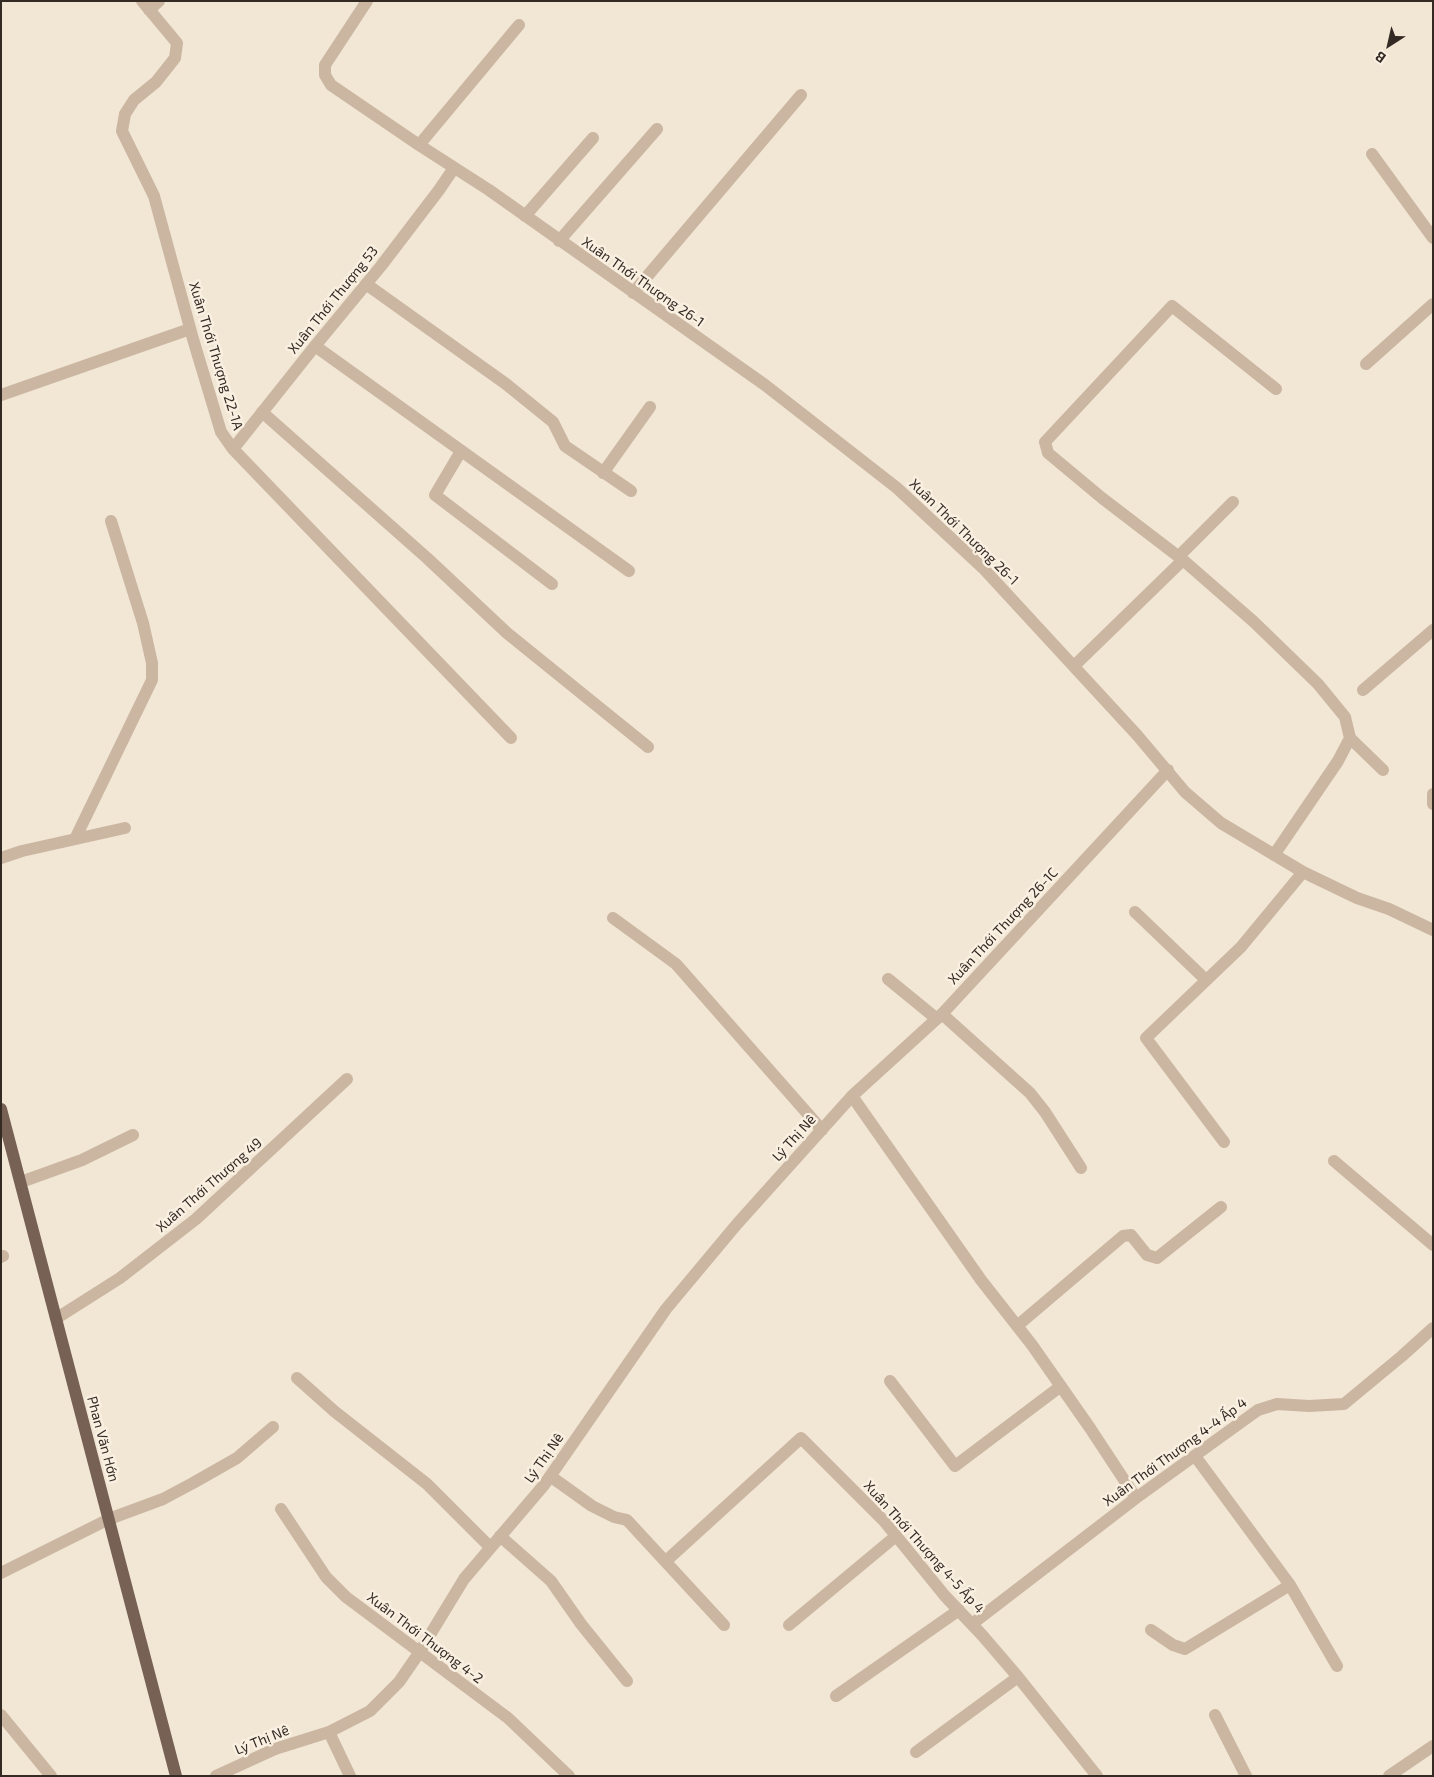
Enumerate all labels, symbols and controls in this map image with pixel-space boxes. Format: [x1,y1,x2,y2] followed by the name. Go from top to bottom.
[1364,20,1414,70] north arrow
[1372,48,1389,67] text: B
[579,233,707,331] street label: Xuân Thới Thượng 26-1
[284,243,382,357] street label: Xuân Thới Thượng 53
[185,280,247,432] street label: Xuân Thới Thượng 22-1A
[906,475,1022,589] street label: Xuân Thới Thượng 26-1
[945,864,1061,988] street label: Xuân Thới Thượng 26-1C
[769,1111,819,1165] street label: Lý Thị Nê
[153,1134,265,1236] street label: Xuân Thới Thượng 49
[83,1394,123,1484] street label: Phan Văn Hớn
[1100,1394,1250,1510] street label: Xuân Thới Thượng 4-4 Ấp 4
[521,1430,567,1486] street label: Lý Thị Nê
[860,1477,988,1617] street label: Xuân Thới Thượng 4-5 Ấp 4
[364,1589,486,1687] street label: Xuân Thới Thượng 4-2
[232,1722,292,1758] street label: Lý Thị Nê

